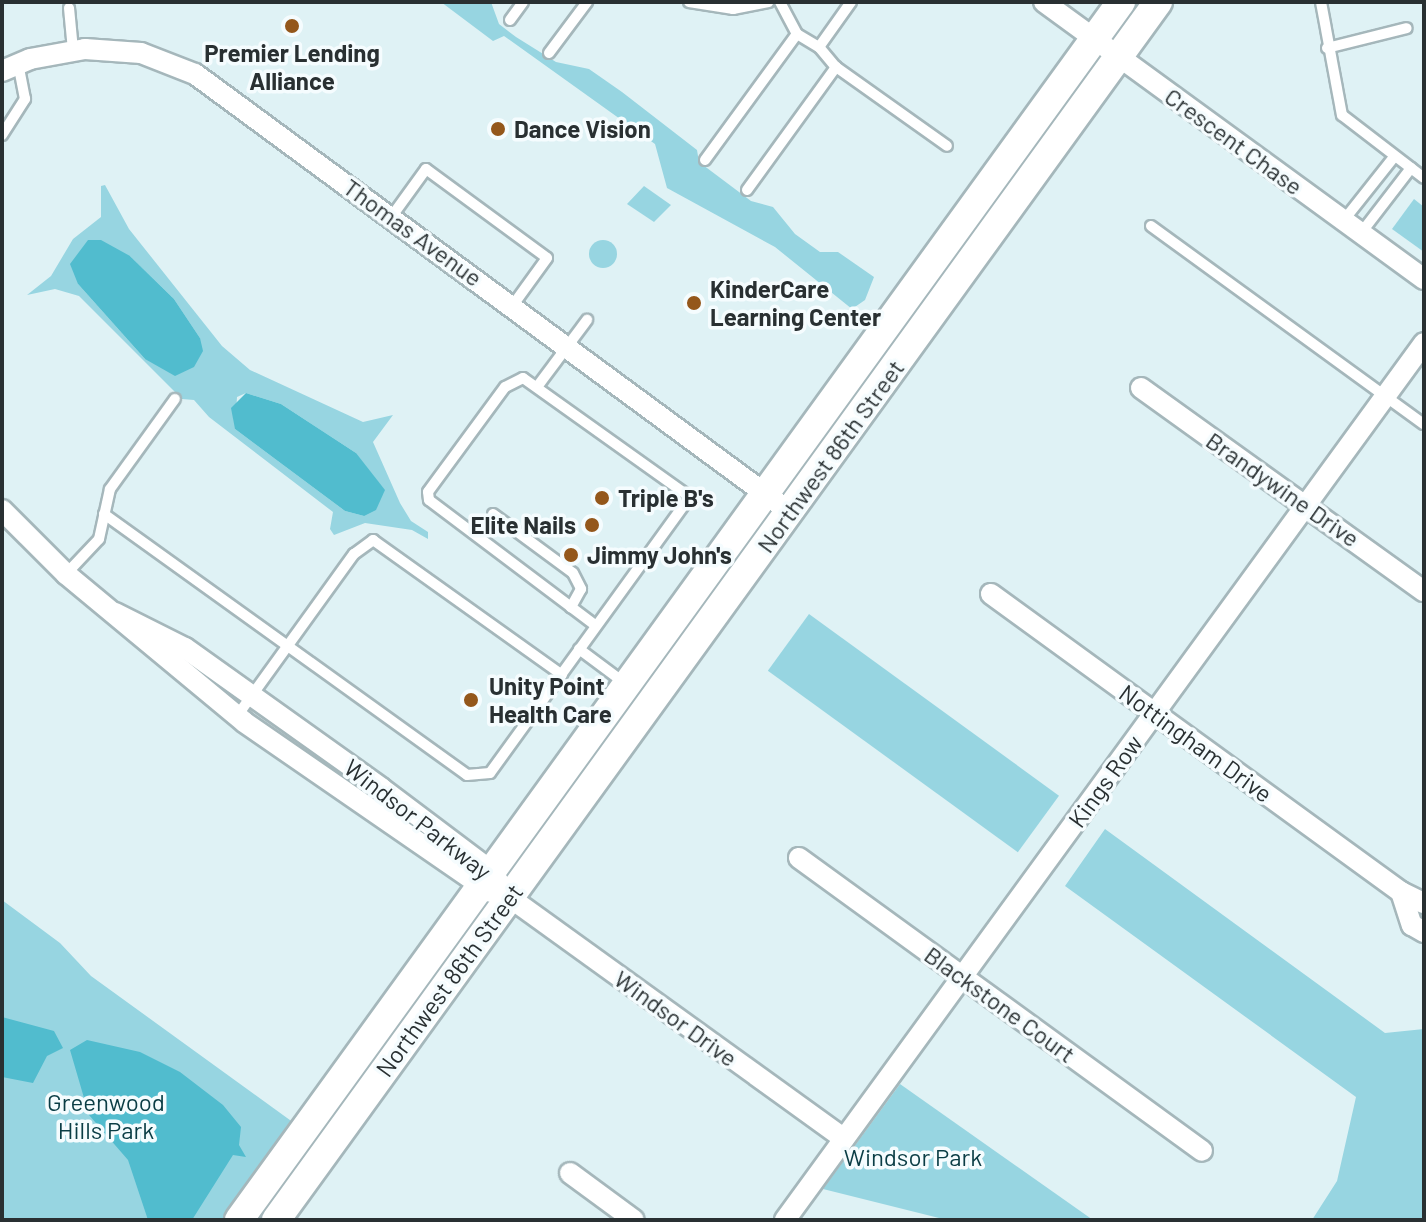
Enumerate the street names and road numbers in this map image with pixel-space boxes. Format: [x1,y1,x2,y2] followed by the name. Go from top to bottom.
[1160,81,1308,201] street label: Crescent Chase
[338,172,488,292] street label: Thomas Avenue
[750,354,910,558] street label: Northwest 86th Street
[1201,426,1365,552] street label: Brandywine Drive
[1114,678,1278,808] street label: Nottingham Drive
[1062,729,1148,833] street label: Kings Row
[339,753,497,885] street label: Windsor Parkway
[369,878,529,1082] street label: Northwest 86th Street
[919,940,1081,1068] street label: Blackstone Court
[609,964,743,1072] street label: Windsor Drive

